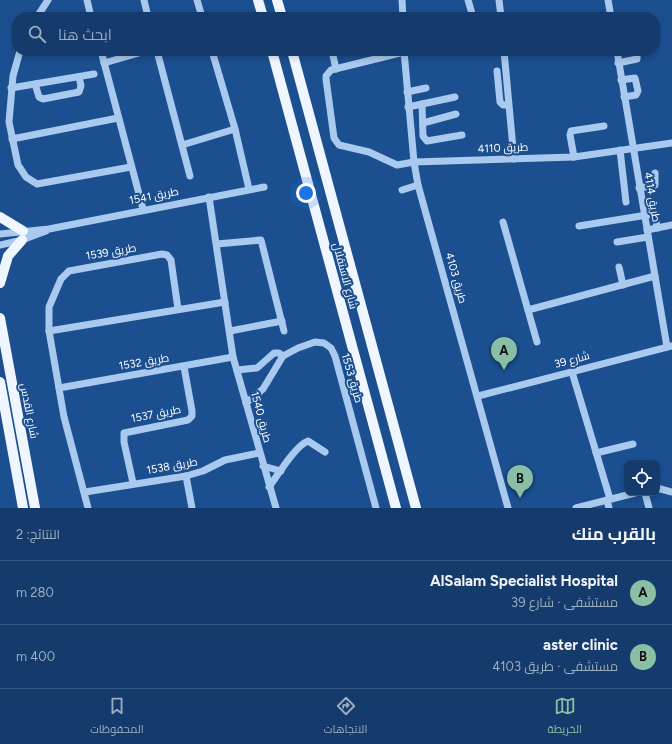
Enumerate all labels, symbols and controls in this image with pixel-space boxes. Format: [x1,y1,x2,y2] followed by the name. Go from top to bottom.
[12,12,660,56] search box
[26,23,48,45] icon: search
[58,26,112,44] text: ابحث هنا
[477,141,529,155] street label: طريق 4110
[641,171,663,223] street label: طريق 4114
[296,183,316,203] your location
[128,185,180,207] street label: طريق 1541
[85,241,137,263] street label: طريق 1539
[329,241,360,311] street label: شارع الاستقلال
[443,251,469,305] street label: طريق 4103
[491,337,517,370] pin: A
[553,349,591,372] street label: شارع 39
[118,351,170,373] street label: طريق 1532
[339,352,365,404] street label: طريق 1553
[16,382,41,440] street label: شارع القدس
[248,390,274,444] street label: طريق 1540
[130,403,182,425] street label: طريق 1537
[146,455,198,477] street label: طريق 1538
[624,460,660,496] map controls
[624,460,660,496] button: locate
[507,465,533,498] pin: B
[572,524,656,544] text: بالقرب منك
[16,527,60,542] text: النتائج: 2
[430,572,618,590] text: AlSalam Specialist Hospital
[16,585,54,600] text: 280 m
[638,585,648,600] text: A
[511,595,618,610] text: مستشفى · شارع 39
[543,636,618,654] text: aster clinic
[16,649,55,664] text: 400 m
[639,649,647,664] text: B
[492,659,618,674] text: مستشفى · طريق 4103
[90,695,144,739] tab: المحفوظات
[324,695,367,739] tab: الاتجاهات
[548,695,582,739] tab: الخريطة

